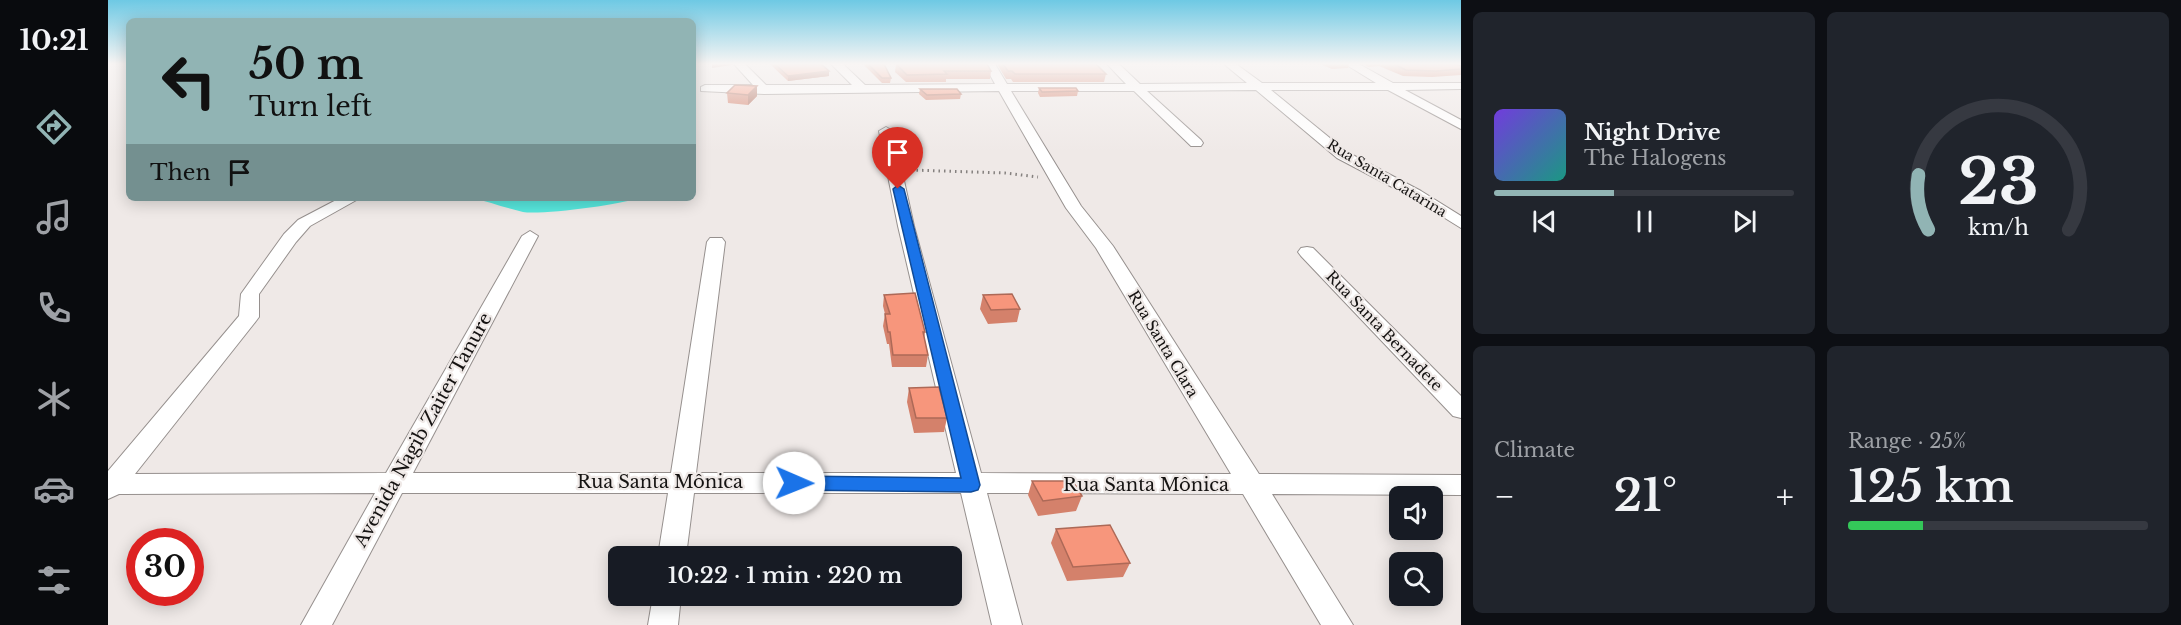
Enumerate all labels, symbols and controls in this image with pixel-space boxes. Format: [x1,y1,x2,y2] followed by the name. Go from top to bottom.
[19,24,89,57] text: 10:21
[249,38,363,90] text: 50 m
[150,42,228,120] icon: left
[249,90,372,123] text: Turn left
[33,106,75,148] icon: directions
[1584,119,1721,146] text: Night Drive
[872,127,923,189] pin
[1324,135,1450,221] street label: Rua Santa Catarina
[881,136,914,169] icon: arrive
[1958,143,2038,221] text: 23
[1584,146,1726,170] text: The Halogens
[223,156,256,189] icon: arrive
[150,159,211,186] text: Then
[33,196,75,238] icon: music
[1528,205,1561,238] icon: previous
[1628,205,1661,238] icon: pause
[1728,205,1761,238] icon: next
[1968,215,2029,242] text: km/h
[1322,267,1447,395] street label: Rua Santa Bernadete
[33,287,75,329] icon: phone
[1124,287,1203,401] street label: Rua Santa Clara
[349,309,497,552] street label: Avenida Nagib Zaiter Tanure
[33,378,75,420] icon: climate
[1848,429,1966,453] text: Range · 25%
[1494,438,1575,462] text: Climate
[762,451,826,515] position arrow
[1848,458,2014,514] text: 125 km
[1614,467,1677,523] text: 21°
[33,468,75,510] icon: car
[577,471,743,493] street label: Rua Santa Mônica
[1063,474,1229,496] street label: Rua Santa Mônica
[1494,476,1515,517] text: −
[1776,476,1794,517] text: +
[1389,486,1443,606] map controls
[1389,486,1443,540] button: sound
[126,528,204,606] speed limit sign: 30
[1389,552,1443,606] button: search
[33,559,75,601] icon: filters
[668,562,902,589] text: 10:22 · 1 min · 220 m

